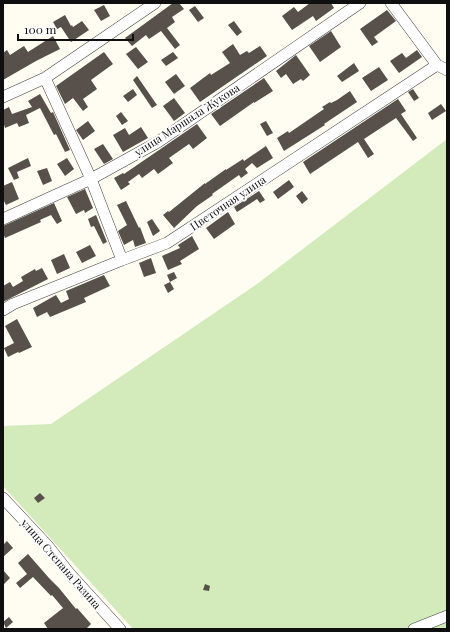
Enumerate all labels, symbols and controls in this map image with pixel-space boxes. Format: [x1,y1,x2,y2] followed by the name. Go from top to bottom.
[18,16,133,42] scale bar
[24,21,57,37] text: 100 m
[130,80,243,160] street label: улица Маршала Жукова
[187,171,269,234] street label: Цветочная улица
[17,515,105,612] street label: улица Степана Разина

